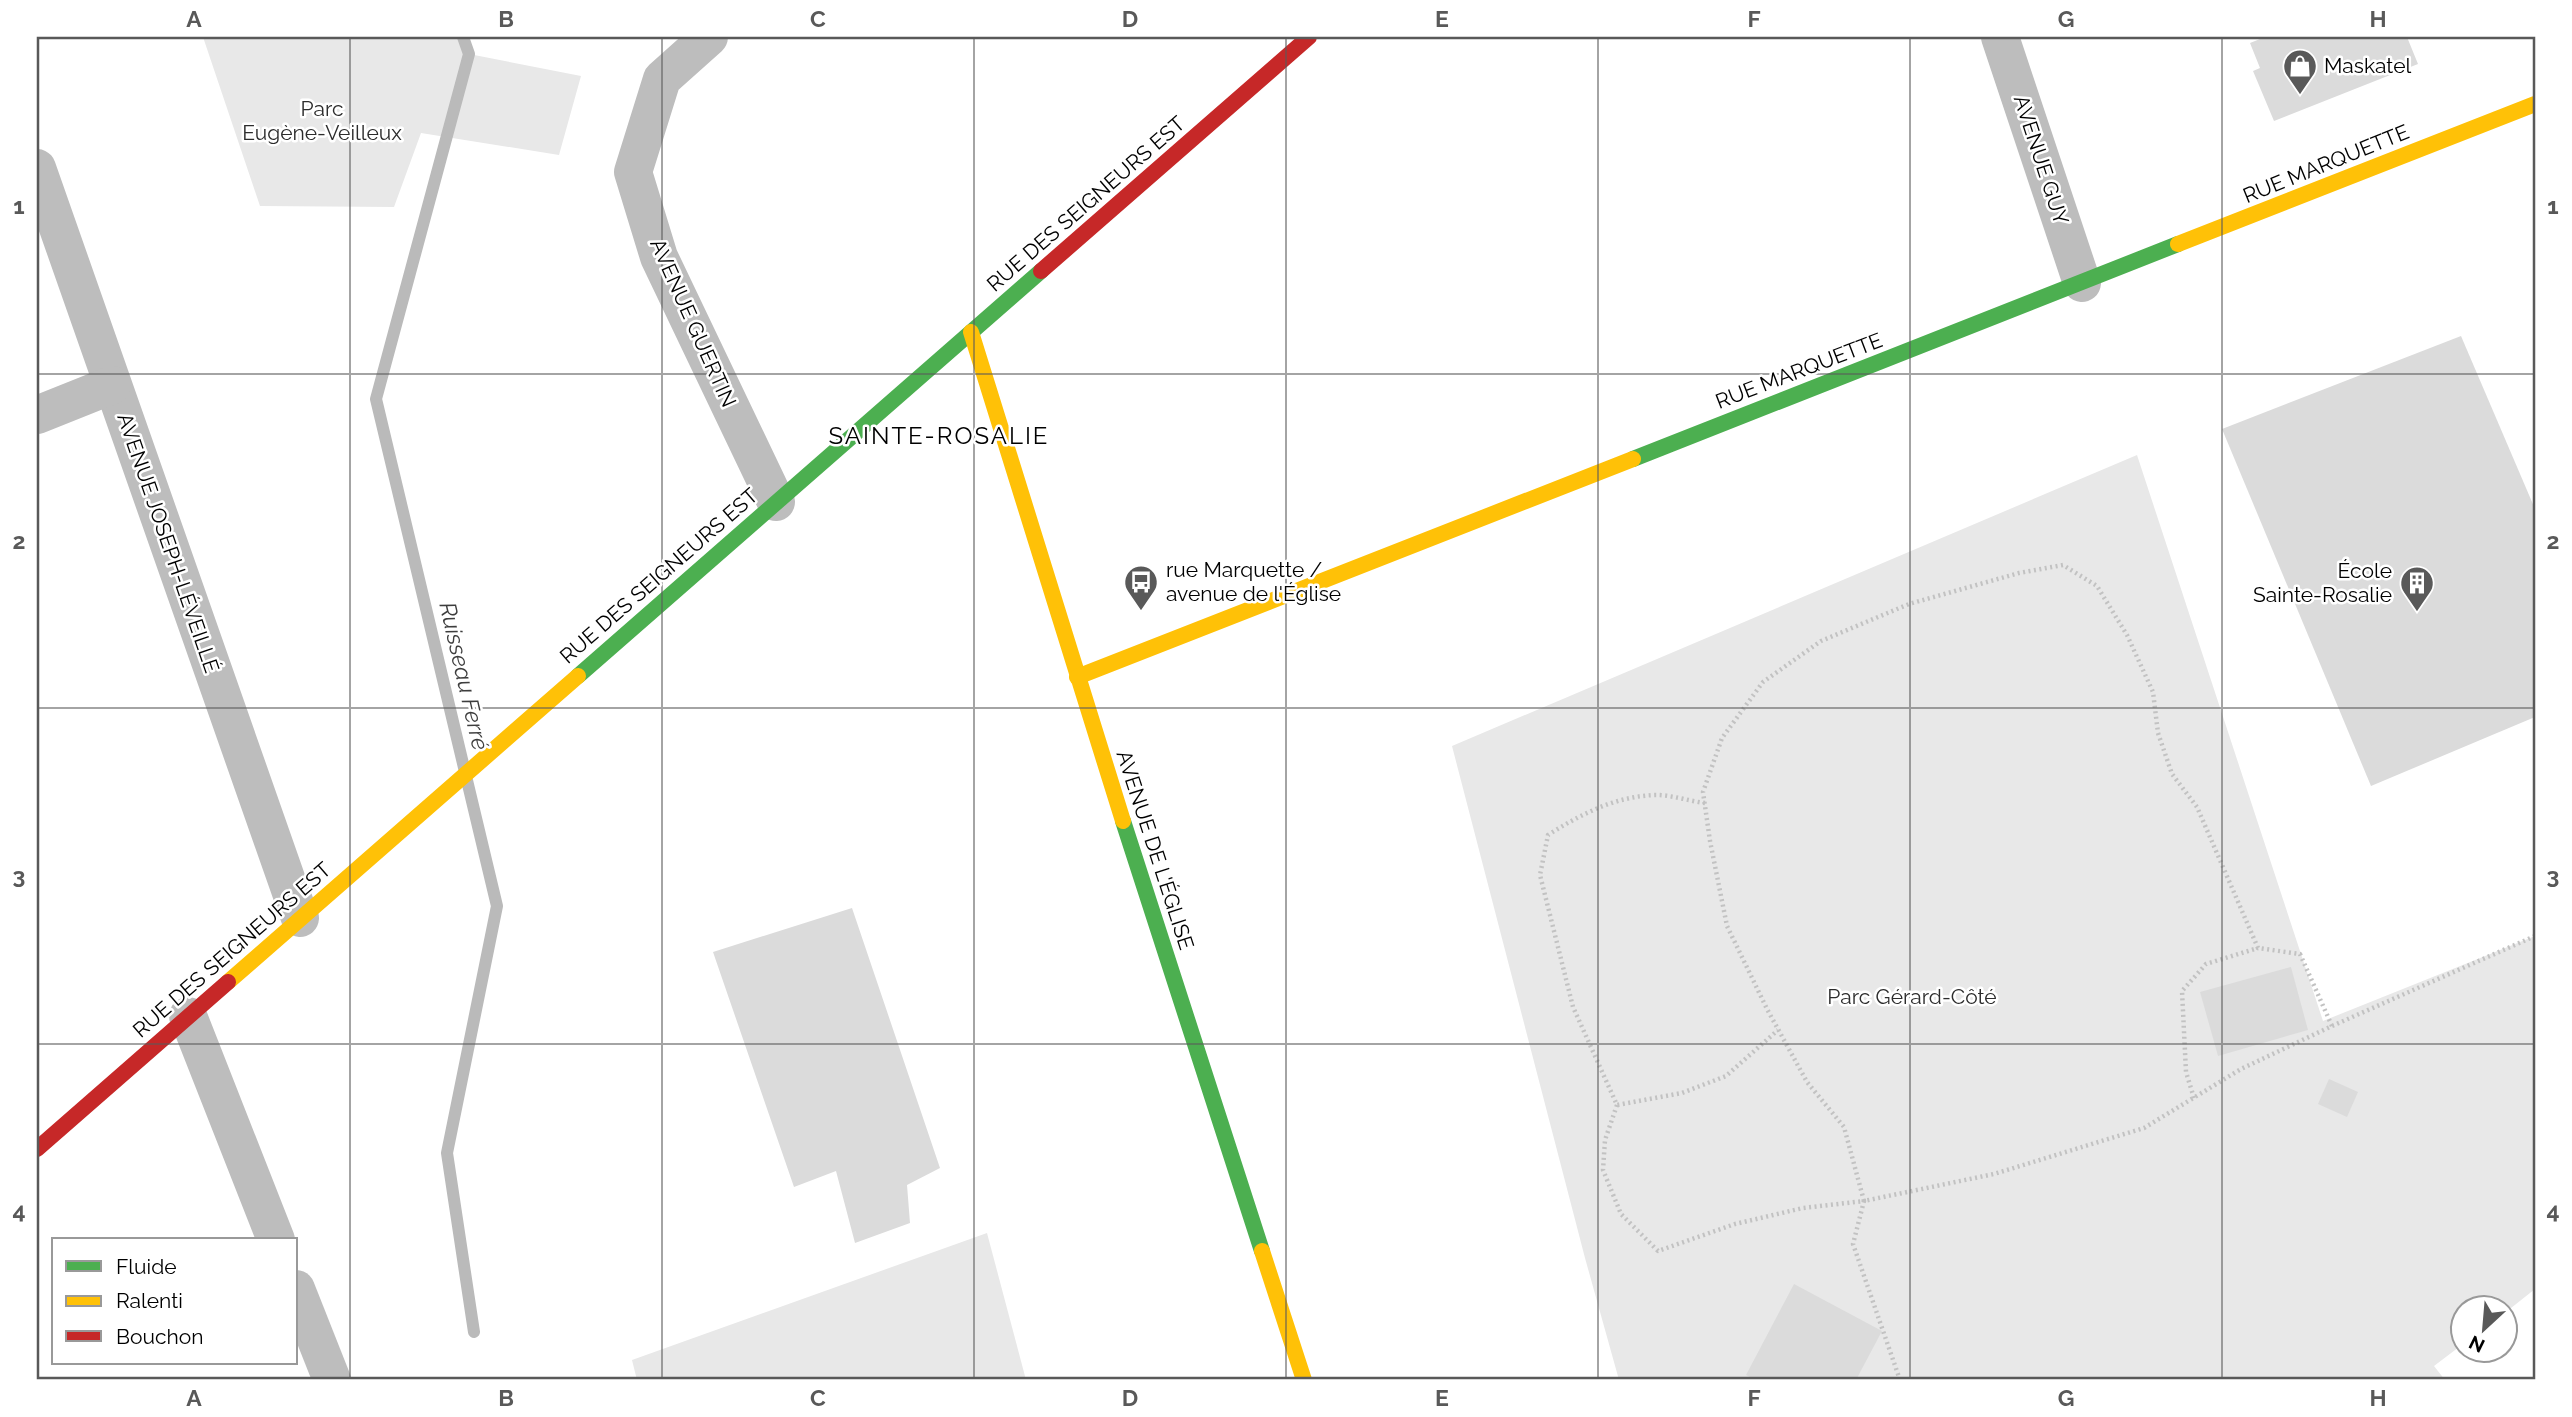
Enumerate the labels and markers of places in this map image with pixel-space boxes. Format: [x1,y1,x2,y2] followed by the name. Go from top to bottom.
[2281,47,2319,96] shop icon: Maskatel
[2324,53,2412,78] place label: Maskatel
[1166,557,1341,606] place label: rue Marquette / avenue de l'Église
[2253,558,2392,607] place label: École Sainte-Rosalie
[1122,563,1160,612] bus stop icon: rue Marquette / avenue de l'Église
[2398,564,2436,613] building icon: École Sainte-Rosalie

